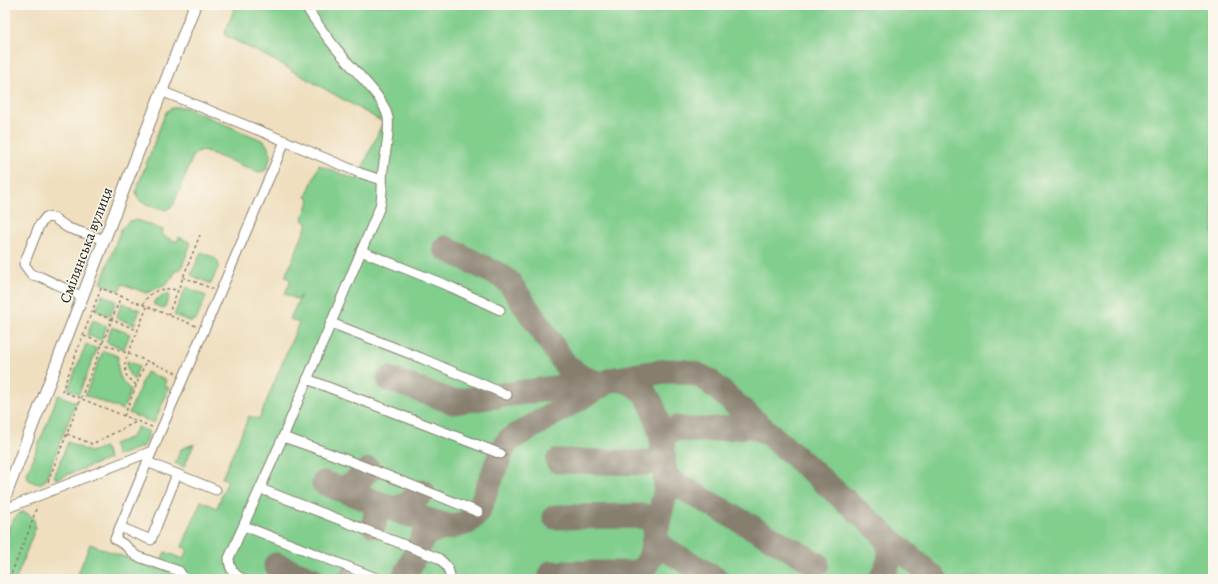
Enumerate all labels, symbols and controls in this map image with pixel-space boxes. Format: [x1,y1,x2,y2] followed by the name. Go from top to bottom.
[55,184,117,306] street label: Смілянська вулиця

